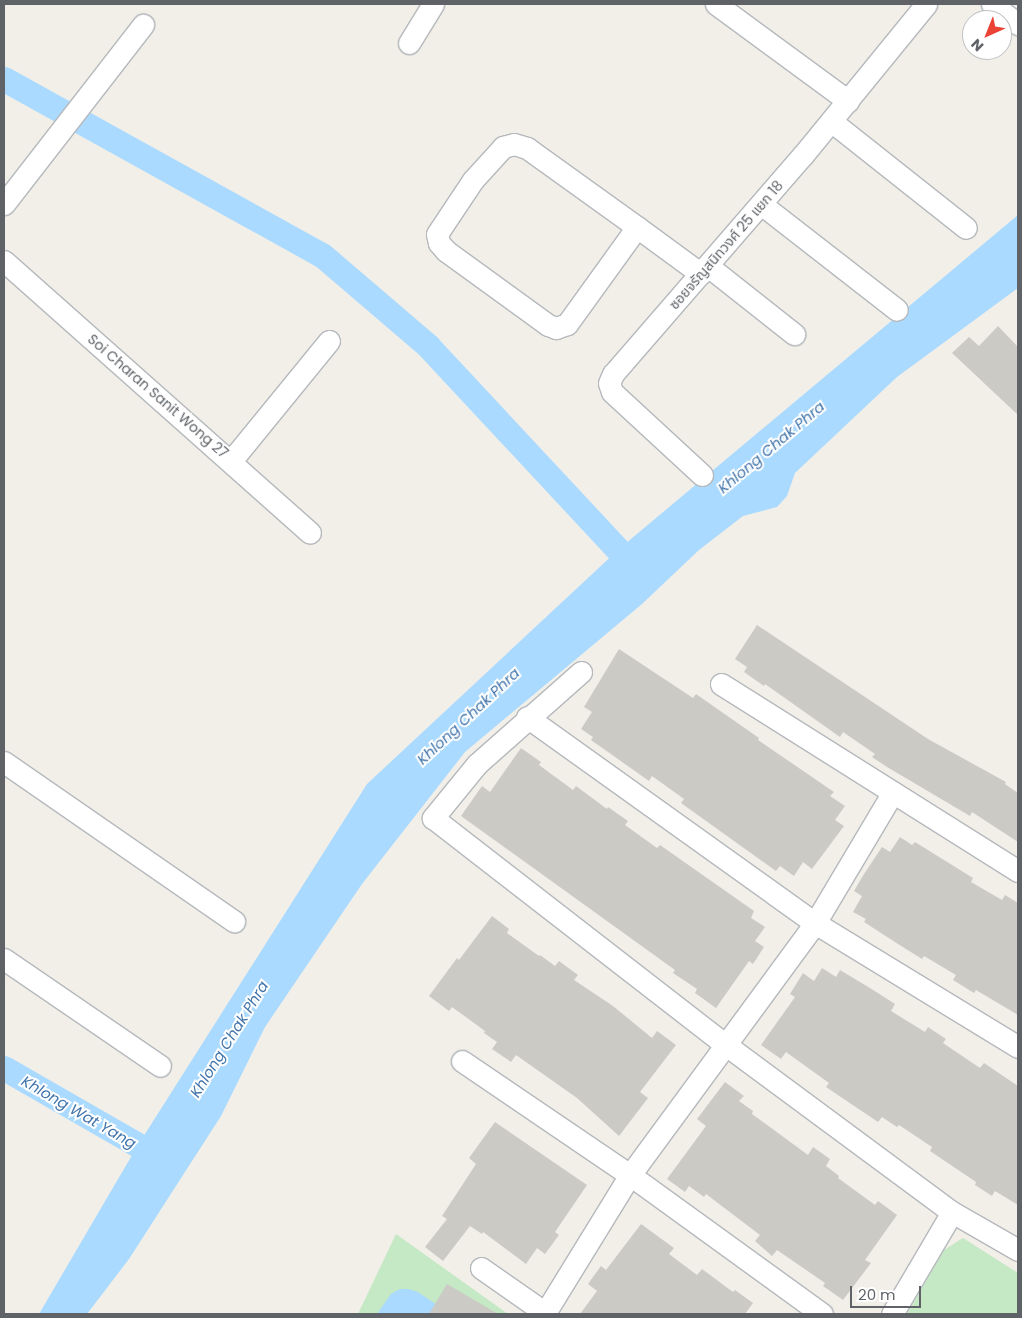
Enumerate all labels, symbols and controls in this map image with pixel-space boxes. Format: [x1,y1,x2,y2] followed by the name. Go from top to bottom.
[962,10,1012,60] north arrow
[967,34,988,56] text: N
[666,177,786,313] street label: ซอยจรัญสนิทวงศ์ 25 แยก 18
[84,330,232,462] street label: Soi Charan Sanit Wong 27
[714,397,828,497] water label: Khlong Chak Phra
[413,664,523,768] water label: Khlong Chak Phra
[186,978,272,1100] water label: Khlong Chak Phra
[18,1072,140,1152] water label: Khlong Wat Yang
[852,1276,923,1308] scale bar
[858,1284,896,1305] text: 20 m

